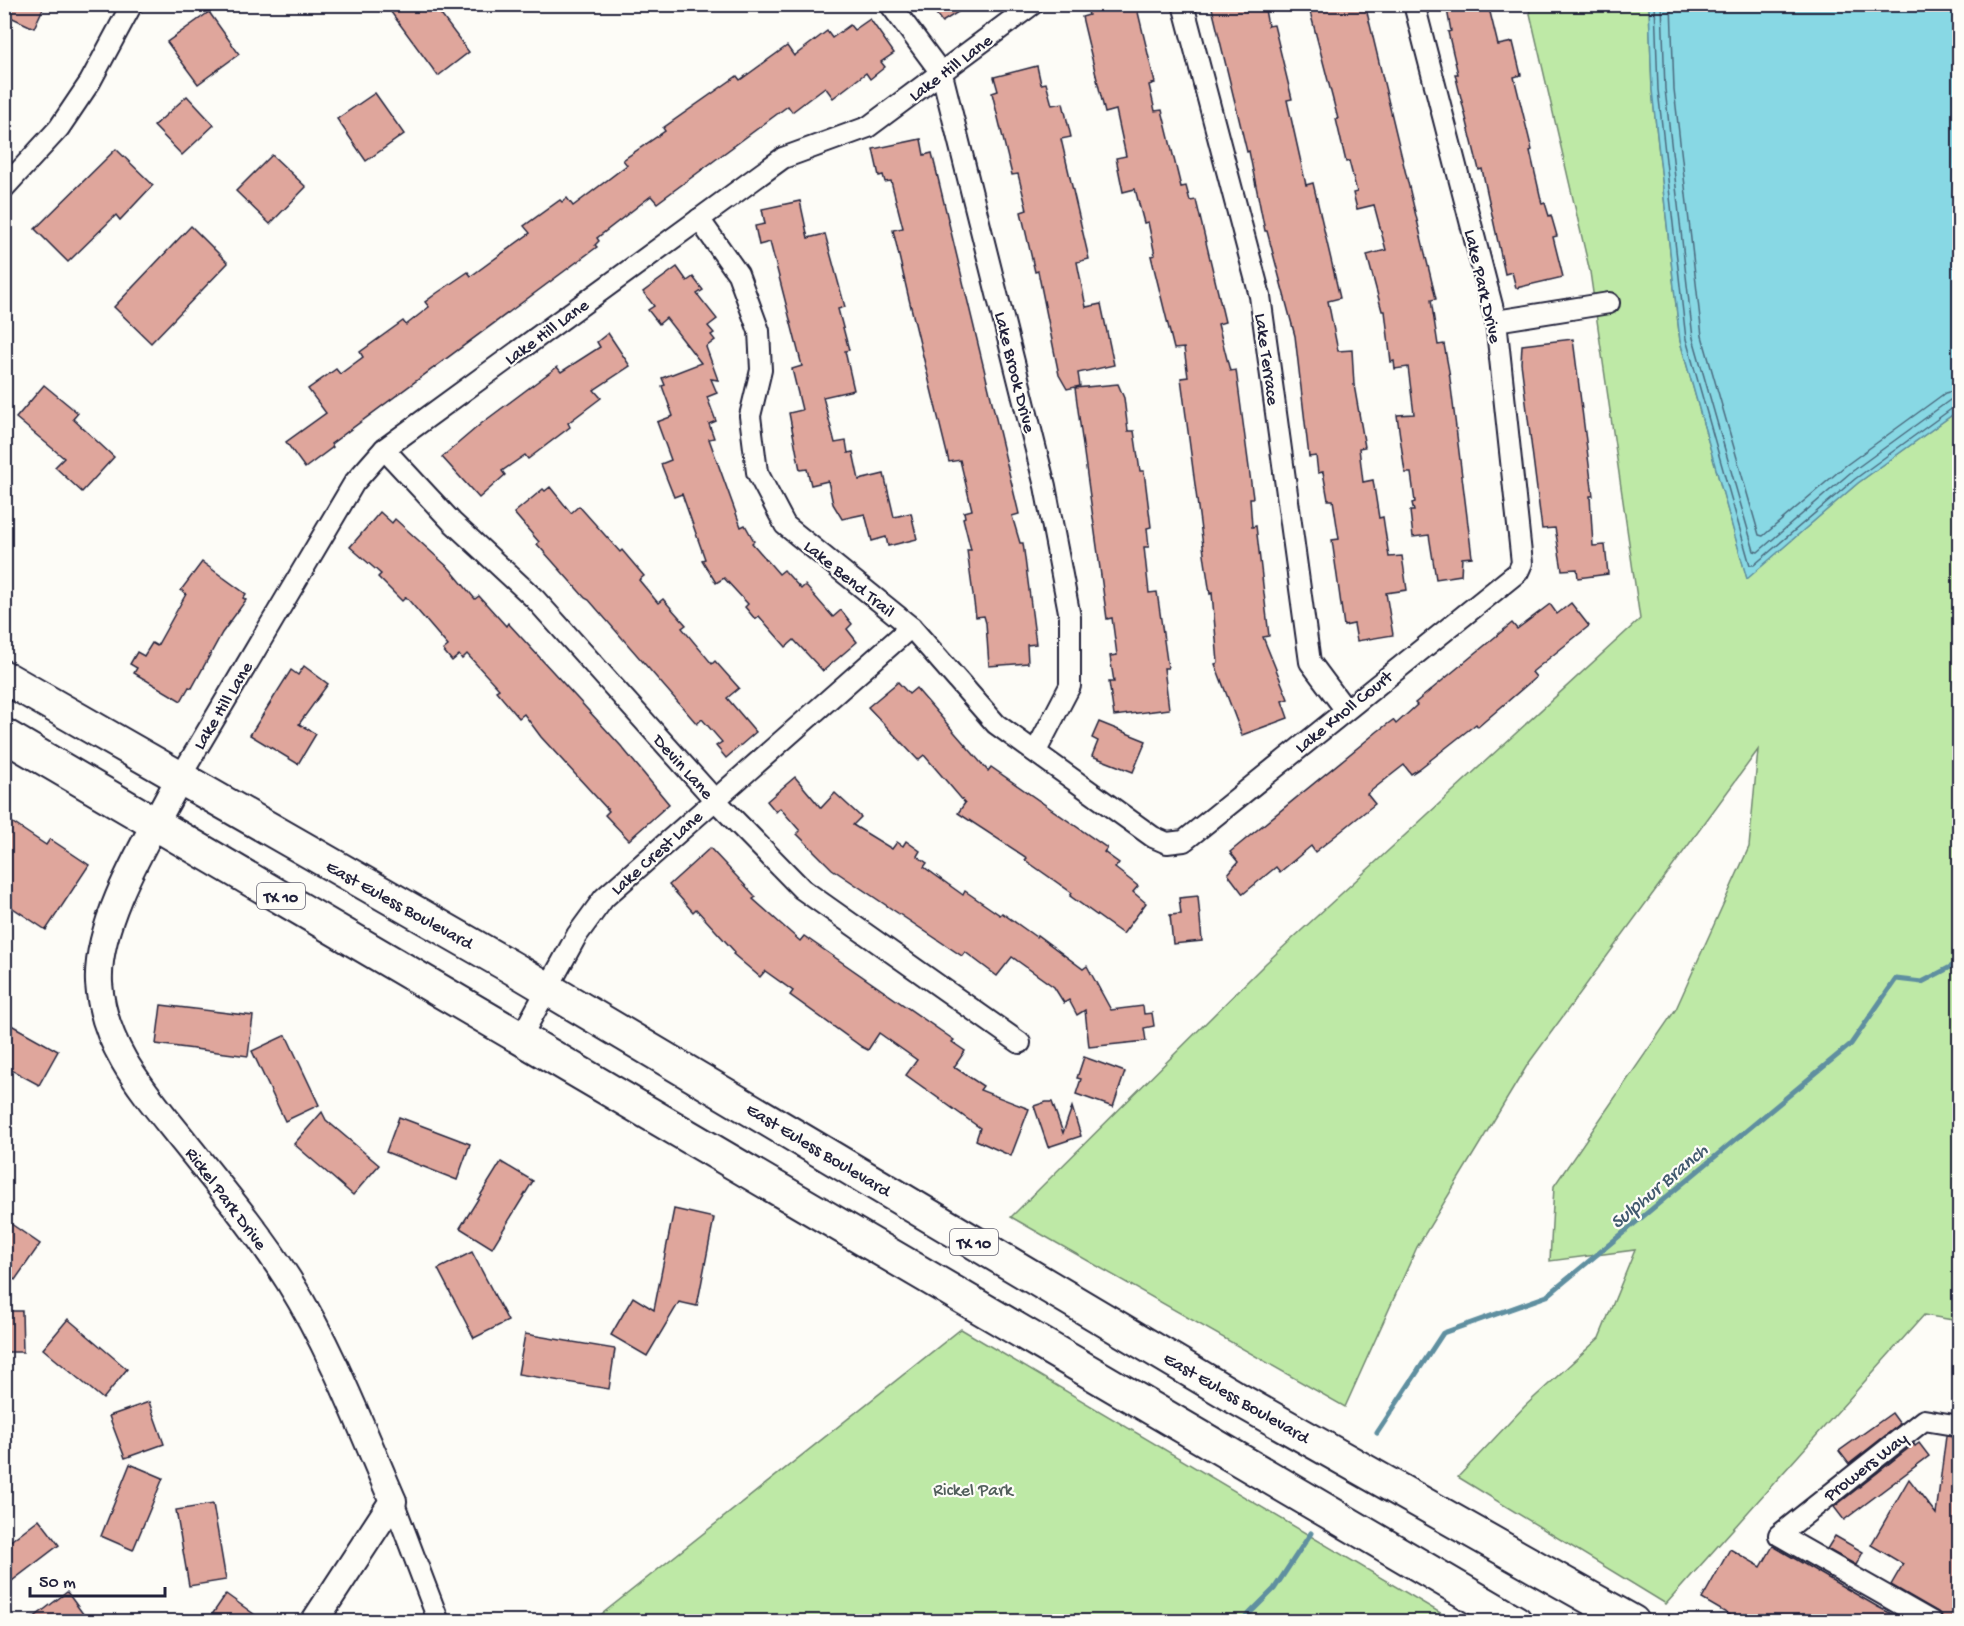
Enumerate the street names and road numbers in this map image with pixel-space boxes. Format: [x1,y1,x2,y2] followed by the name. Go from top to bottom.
[906,30,998,107] street label: Lake Hill Lane
[1458,228,1505,346] street label: Lake Park Drive
[501,295,594,371] street label: Lake Hill Lane
[988,310,1039,436] street label: Lake Brook Drive
[1249,312,1282,407] street label: Lake Terrace
[799,537,898,623] street label: Lake Bend Trail
[190,658,259,754] street label: Lake Hill Lane
[1292,666,1399,759] street label: Lake Knoll Court
[647,730,717,805] street label: Devin Lane
[607,807,708,901] street label: Lake Crest Lane
[322,857,477,956] street label: East Euless Boulevard
[257,883,305,909] road number: TX 10
[742,1100,895,1203] street label: East Euless Boulevard
[180,1144,271,1255] street label: Rickel Park Drive
[950,1229,998,1255] road number: TX 10
[1159,1349,1314,1450] street label: East Euless Boulevard
[1820,1429,1913,1508] street label: Prowers Way

